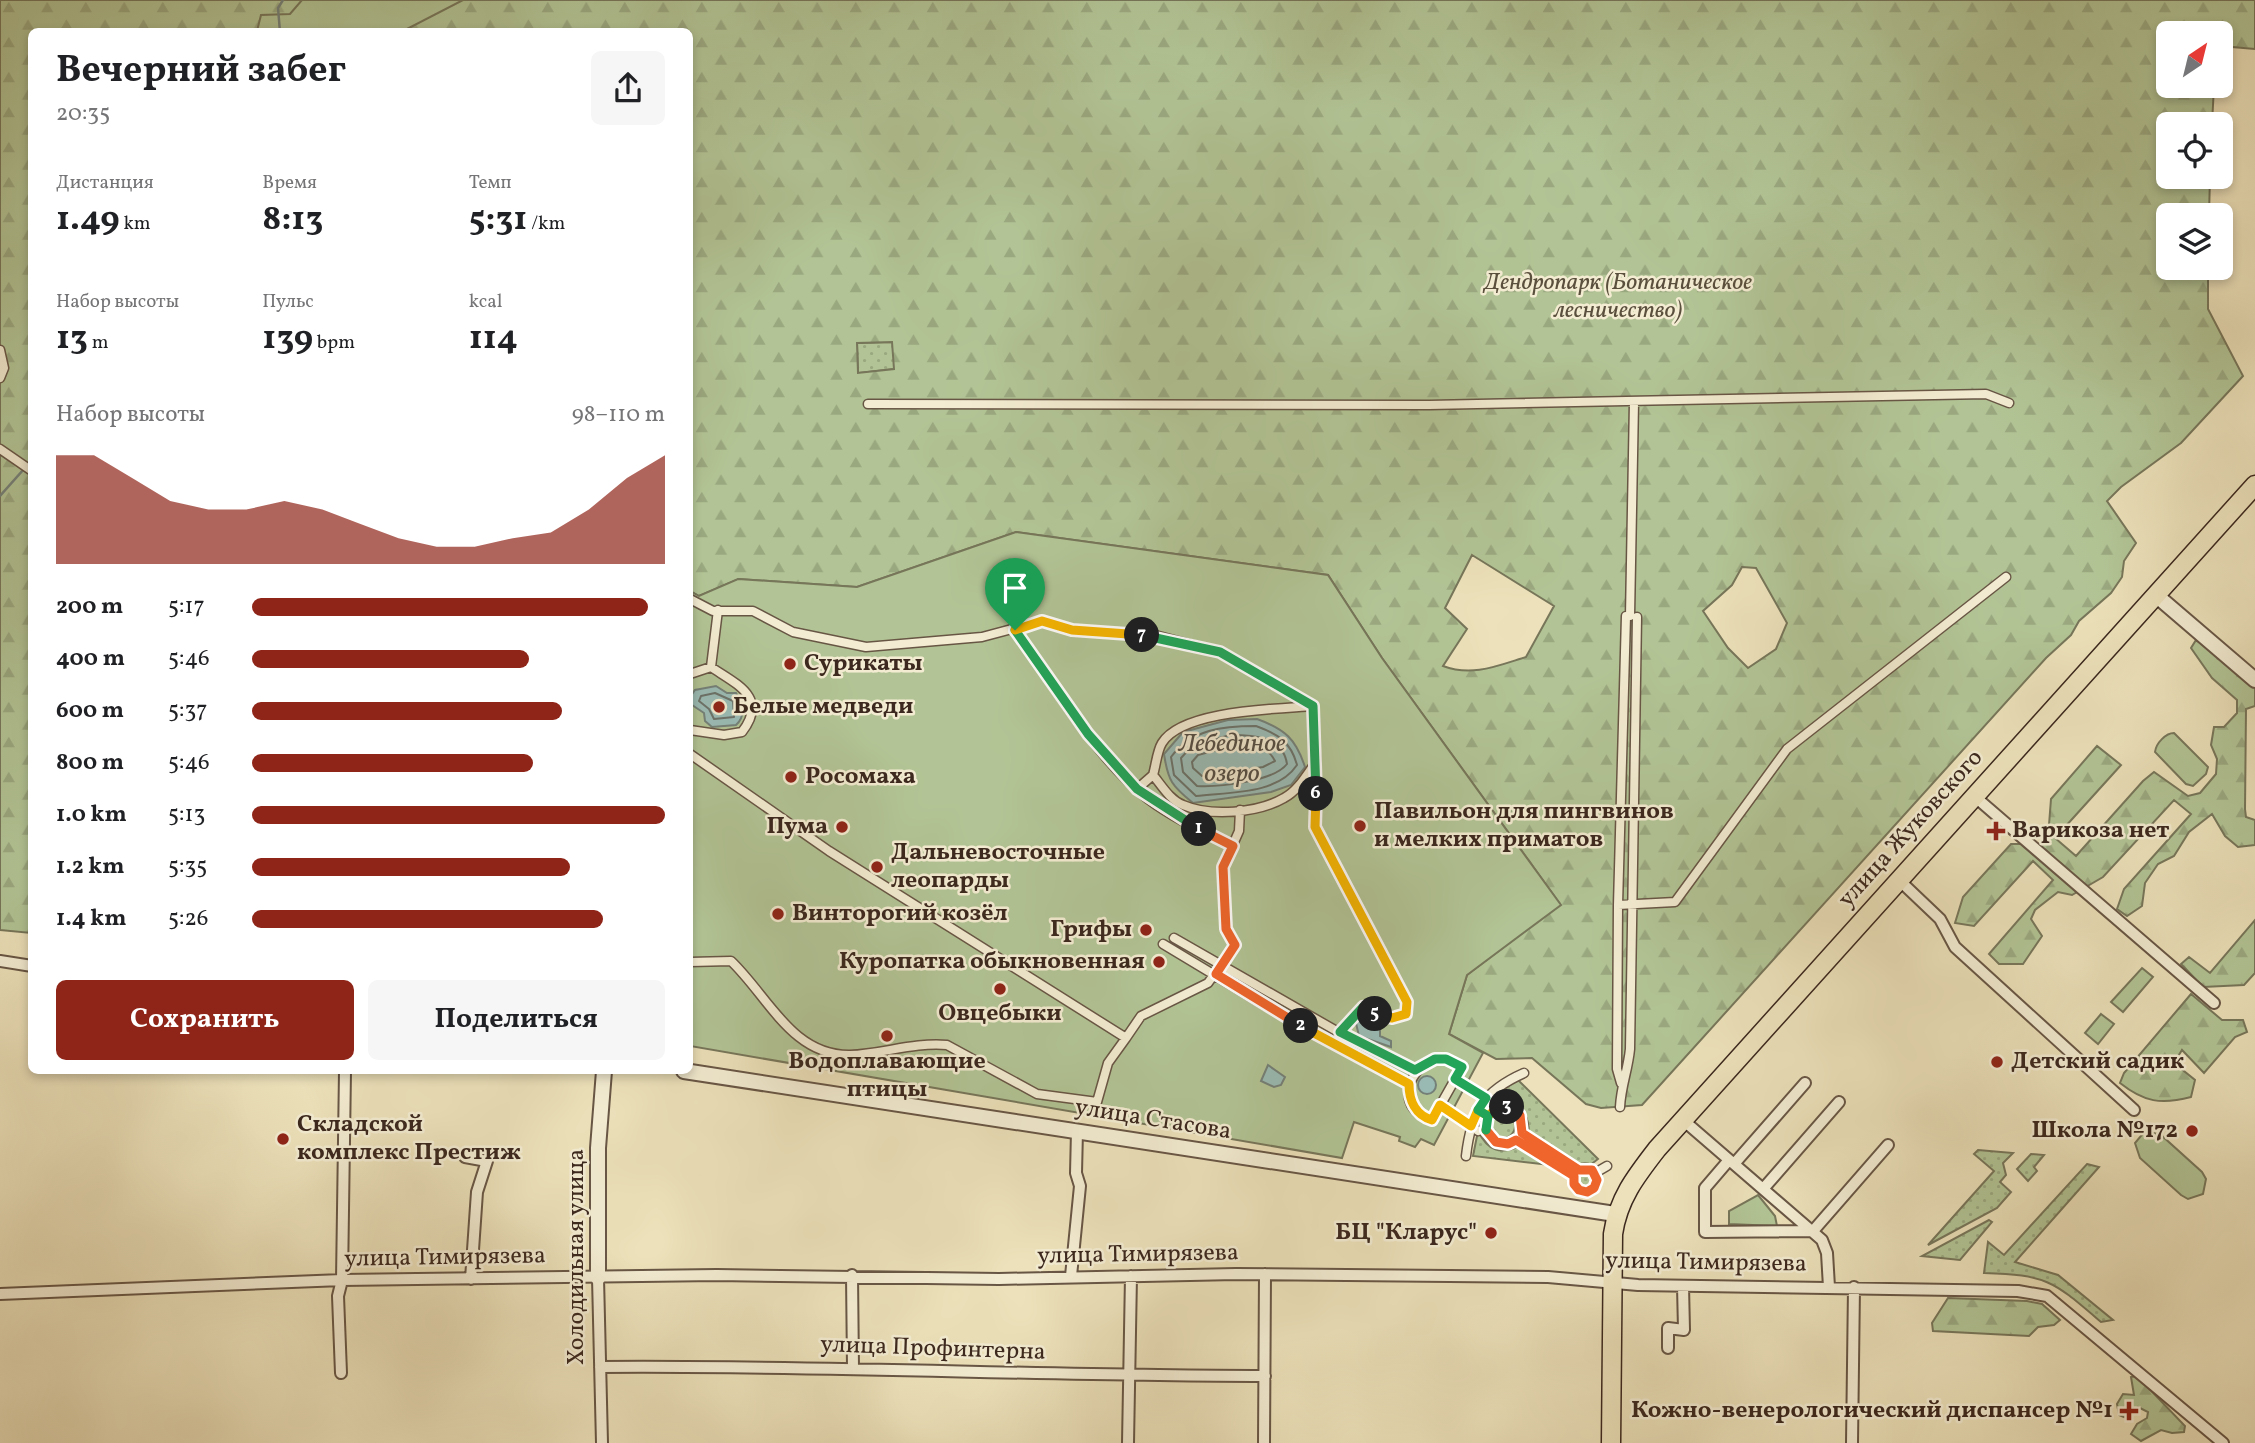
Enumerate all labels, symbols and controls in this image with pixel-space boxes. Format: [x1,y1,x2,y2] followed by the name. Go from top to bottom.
[2156,21,2233,98] north arrow
[2156,21,2233,280] map controls
[56,45,346,98] text: Вечерний забег
[591,51,665,125] button: share
[56,98,110,130] text: 20:35
[2156,112,2233,189] button: locate
[56,170,154,196] text: Дистанция
[262,170,317,196] text: Время
[469,170,512,196] text: Темп
[56,196,120,244] text: 1.49
[262,196,323,244] text: 8:13
[469,196,527,244] text: 5:31
[2156,203,2233,280] button: layers
[120,211,151,237] text: km
[527,211,565,237] text: /km
[1482,266,1752,328] park label: Дендропарк (Ботаническое лесничество)
[56,289,179,315] text: Набор высоты
[262,289,314,315] text: Пульс
[469,289,502,315] text: kcal
[56,315,88,363] text: 13
[262,315,313,363] text: 139
[469,315,518,363] text: 114
[88,330,109,356] text: m
[313,330,355,356] text: bpm
[56,399,205,431] text: Набор высоты
[572,399,665,431] text: 98–110 m
[985,558,1045,630] pin
[996,569,1034,607] icon: arrive
[56,591,123,623] text: 200 m
[168,591,205,623] text: 5:17
[1124,618,1160,652] pin: 7
[1137,621,1146,647] text: 7
[56,643,125,675] text: 400 m
[168,643,210,675] text: 5:46
[804,647,922,681] place label: Сурикаты
[782,656,798,672] marker: Сурикаты
[733,690,914,724] place label: Белые медведи
[56,695,124,727] text: 600 m
[168,695,207,727] text: 5:37
[711,699,727,715] marker: Белые медведи
[1178,726,1286,792] water label: Лебединое озеро
[1831,742,1991,916] street label: улица Жуковского
[56,747,124,779] text: 800 m
[168,747,210,779] text: 5:46
[805,760,916,794] place label: Росомаха
[783,769,799,785] marker: Росомаха
[1298,776,1334,812] pin: 6
[1310,780,1321,806] text: 6
[1374,795,1674,857] place label: Павильон для пингвинов и мелких приматов
[56,799,127,831] text: 1.0 km
[168,799,205,831] text: 5:13
[766,810,828,844] place label: Пума
[1182,812,1216,846] pin: 1
[2012,814,2170,848] place label: Варикоза нет
[1195,815,1202,841] text: 1
[1352,818,1368,834] marker: Павильон для пингвинов и мелких приматов
[834,819,850,835] marker: Пума
[1986,821,2006,841] marker: Варикоза нет
[891,836,1105,898] place label: Дальневосточные леопарды
[56,851,125,883] text: 1.2 km
[168,851,207,883] text: 5:35
[869,859,885,875] marker: Дальневосточные леопарды
[792,897,1008,931] place label: Винторогий козёл
[56,903,127,935] text: 1.4 km
[168,903,208,935] text: 5:26
[770,906,786,922] marker: Винторогий козёл
[1050,913,1132,947] place label: Грифы
[1138,922,1154,938] marker: Грифы
[839,945,1145,979] place label: Куропатка обыкновенная
[1151,954,1167,970] marker: Куропатка обыкновенная
[56,980,354,1060] button: Сохранить
[368,980,665,1060] button: Поделиться
[992,981,1008,997] marker: Овцебыки
[1358,996,1392,1032] pin: 5
[938,997,1062,1031] place label: Овцебыки
[1370,1000,1379,1026] text: 5
[1284,1009,1318,1044] pin: 2
[1296,1012,1305,1038] text: 2
[879,1028,895,1044] marker: Водоплавающие птицы
[788,1045,986,1107] place label: Водоплавающие птицы
[2011,1045,2184,1079] place label: Детский садик
[1989,1054,2005,1070] marker: Детский садик
[1490,1090,1524,1124] pin: 3
[1072,1091,1234,1149] street label: улица Стасова
[1502,1093,1511,1119] text: 3
[297,1108,521,1170] place label: Складской комплекс Престиж
[2031,1114,2178,1148] place label: Школа №172
[2184,1123,2200,1139] marker: Школа №172
[275,1131,291,1147] marker: Складской комплекс Престиж
[560,1149,594,1365] street label: Холодильная улица
[1335,1216,1477,1250] place label: БЦ "Кларус"
[1483,1225,1499,1241] marker: БЦ "Кларус"
[1037,1236,1239,1274] street label: улица Тимирязева
[344,1239,546,1277] street label: улица Тимирязева
[1605,1244,1807,1282] street label: улица Тимирязева
[820,1328,1046,1370] street label: улица Профинтерна
[1631,1394,2113,1428] place label: Кожно-венерологический диспансер №1
[2119,1401,2139,1421] marker: Кожно-венерологический диспансер №1

